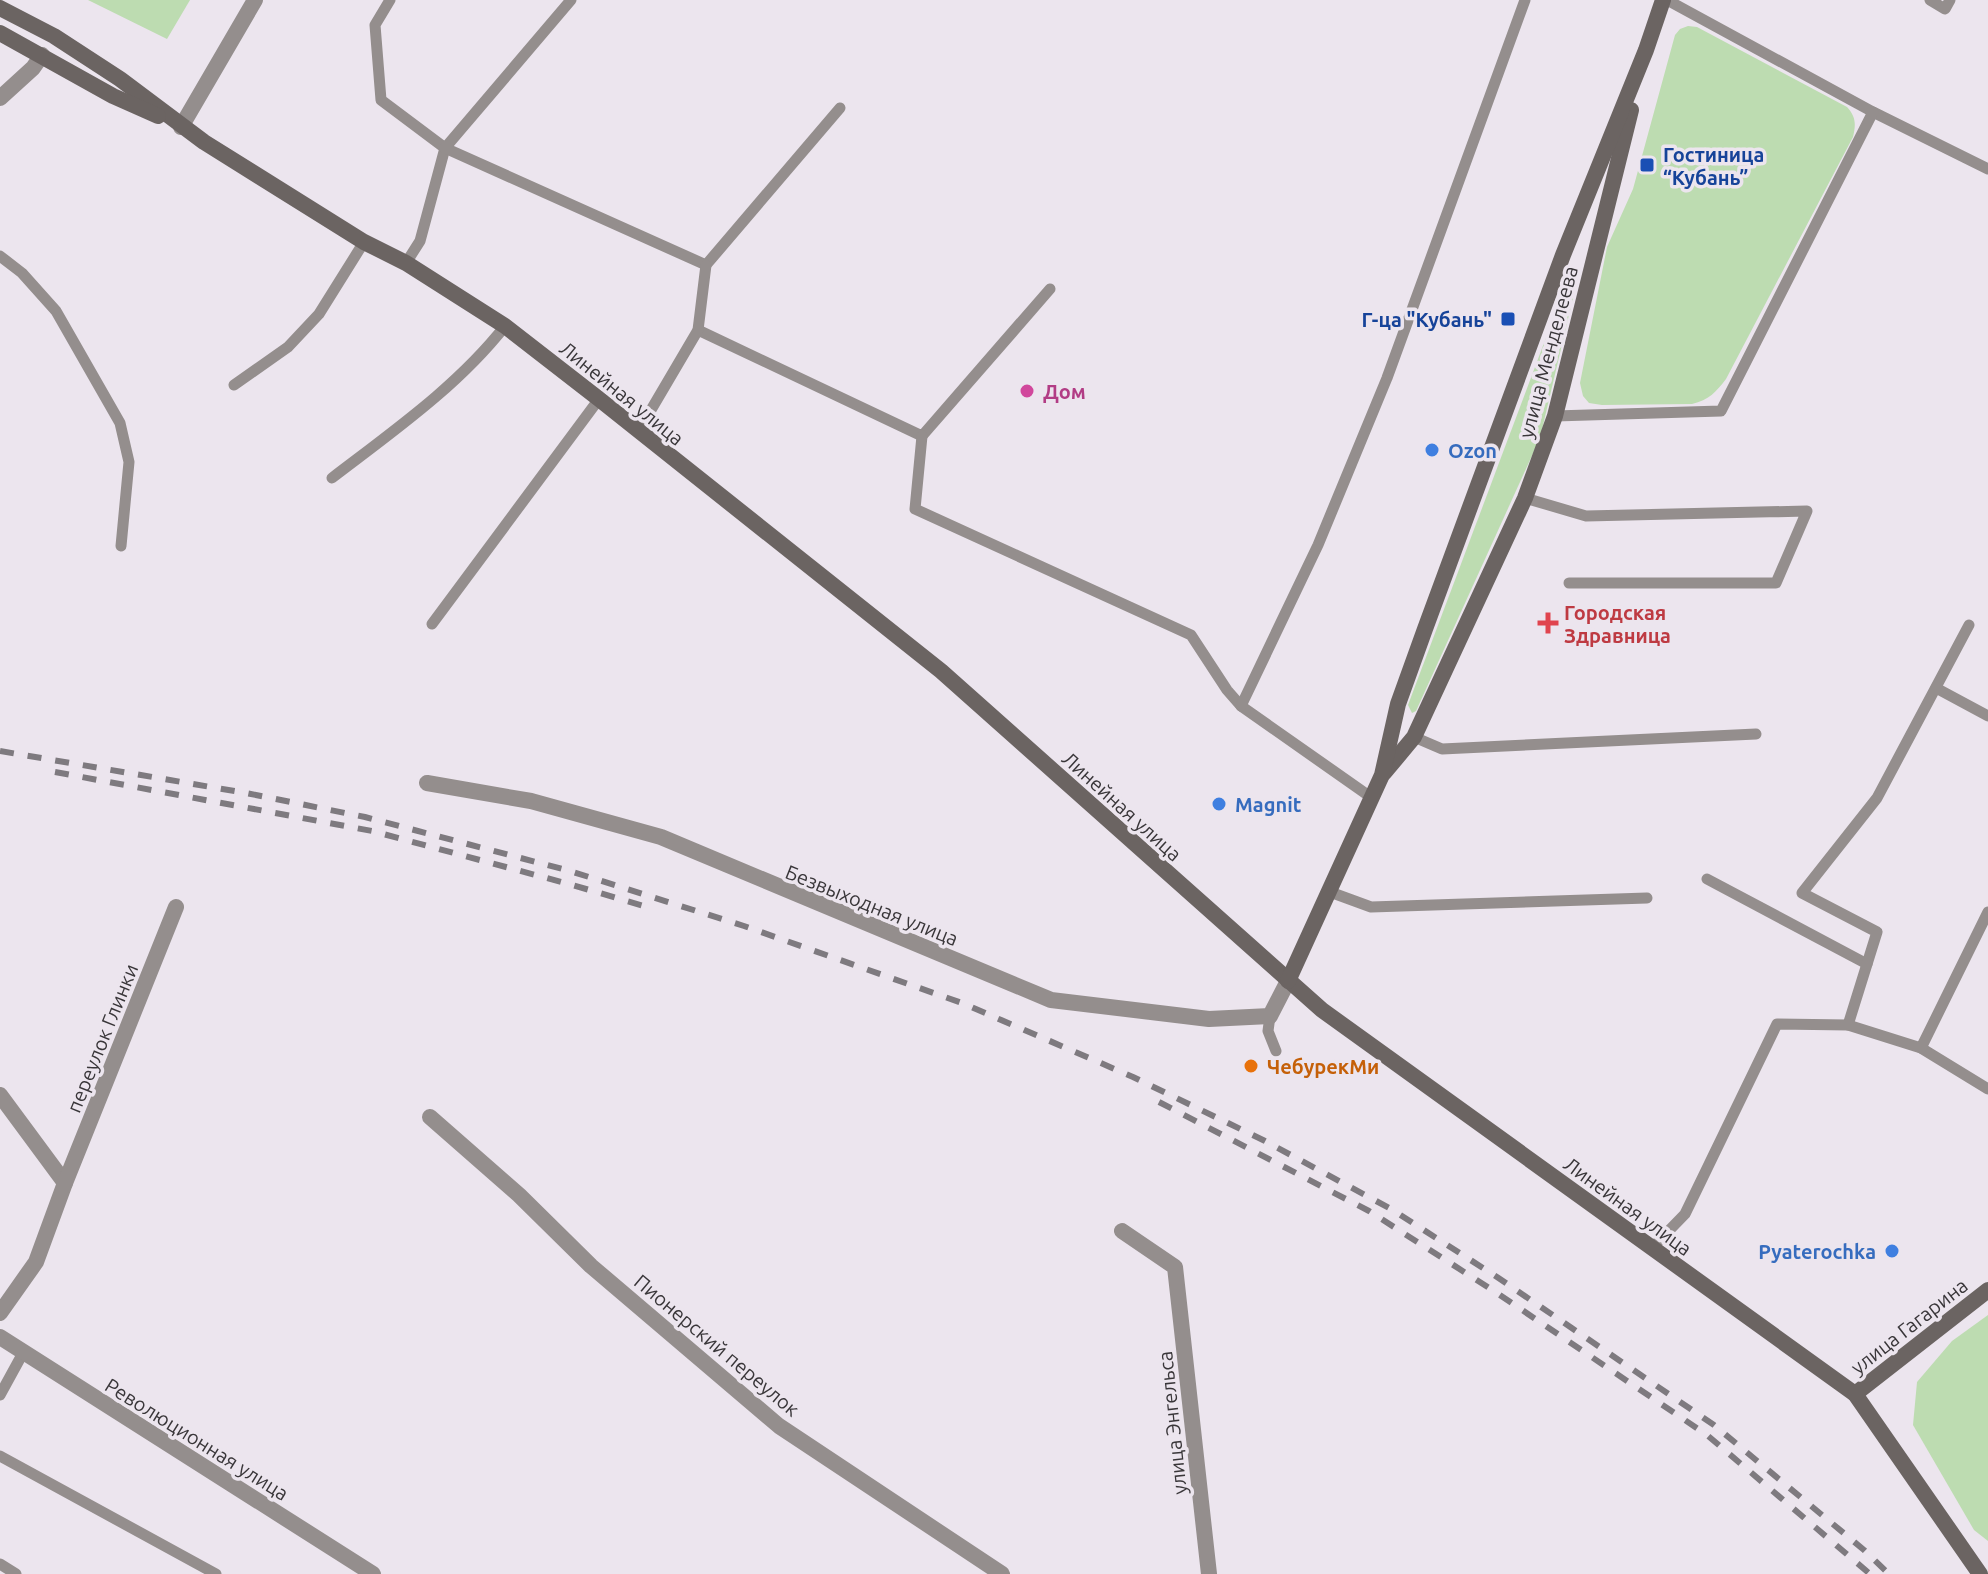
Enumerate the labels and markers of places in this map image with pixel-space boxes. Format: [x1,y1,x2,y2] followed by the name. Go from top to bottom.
[1663,143,1764,189] place label: Гостиница “Кубань”
[1638,156,1656,174] marker: Гостиница “Кубань”
[1362,308,1492,331] place label: Г-ца "Кубань"
[1499,310,1517,328] marker: Г-ца "Кубань"
[1043,380,1086,403] place label: Дом
[1018,382,1036,400] marker: Дом
[1448,439,1497,462] place label: Ozon
[1423,441,1441,459] marker: Ozon
[1564,601,1671,647] place label: Городская Здравница
[1539,614,1557,632] marker: Городская Здравница
[1235,793,1302,816] place label: Magnit
[1210,795,1228,813] marker: Magnit
[1267,1055,1379,1078] place label: ЧебурекМи
[1242,1057,1260,1075] marker: ЧебурекМи
[1758,1240,1876,1263] place label: Pyaterochka
[1883,1242,1901,1260] marker: Pyaterochka

